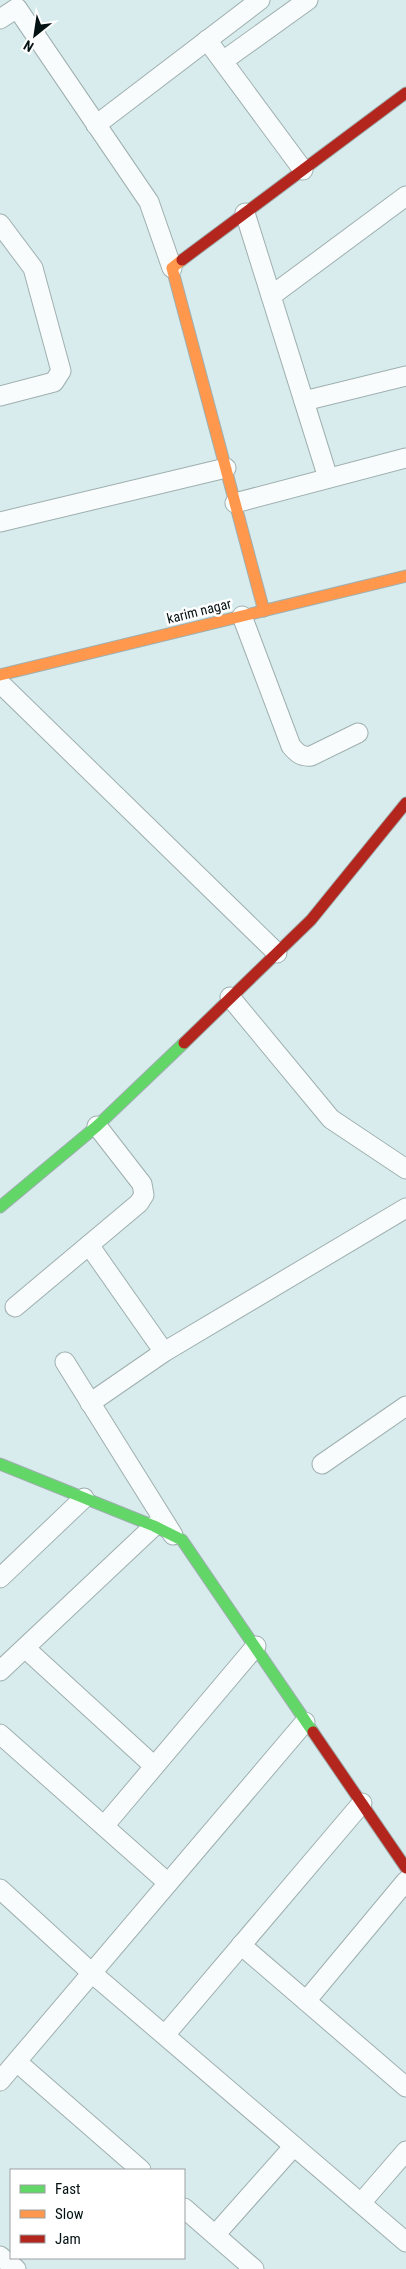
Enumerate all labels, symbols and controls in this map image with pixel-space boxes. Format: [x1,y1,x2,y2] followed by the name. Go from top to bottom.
[10,10,60,60] north arrow
[21,37,36,55] text: N
[165,595,233,627] street label: karim nagar
[10,2169,185,2259] legend
[55,2180,80,2198] text: Fast
[55,2205,84,2223] text: Slow
[55,2230,81,2248] text: Jam

